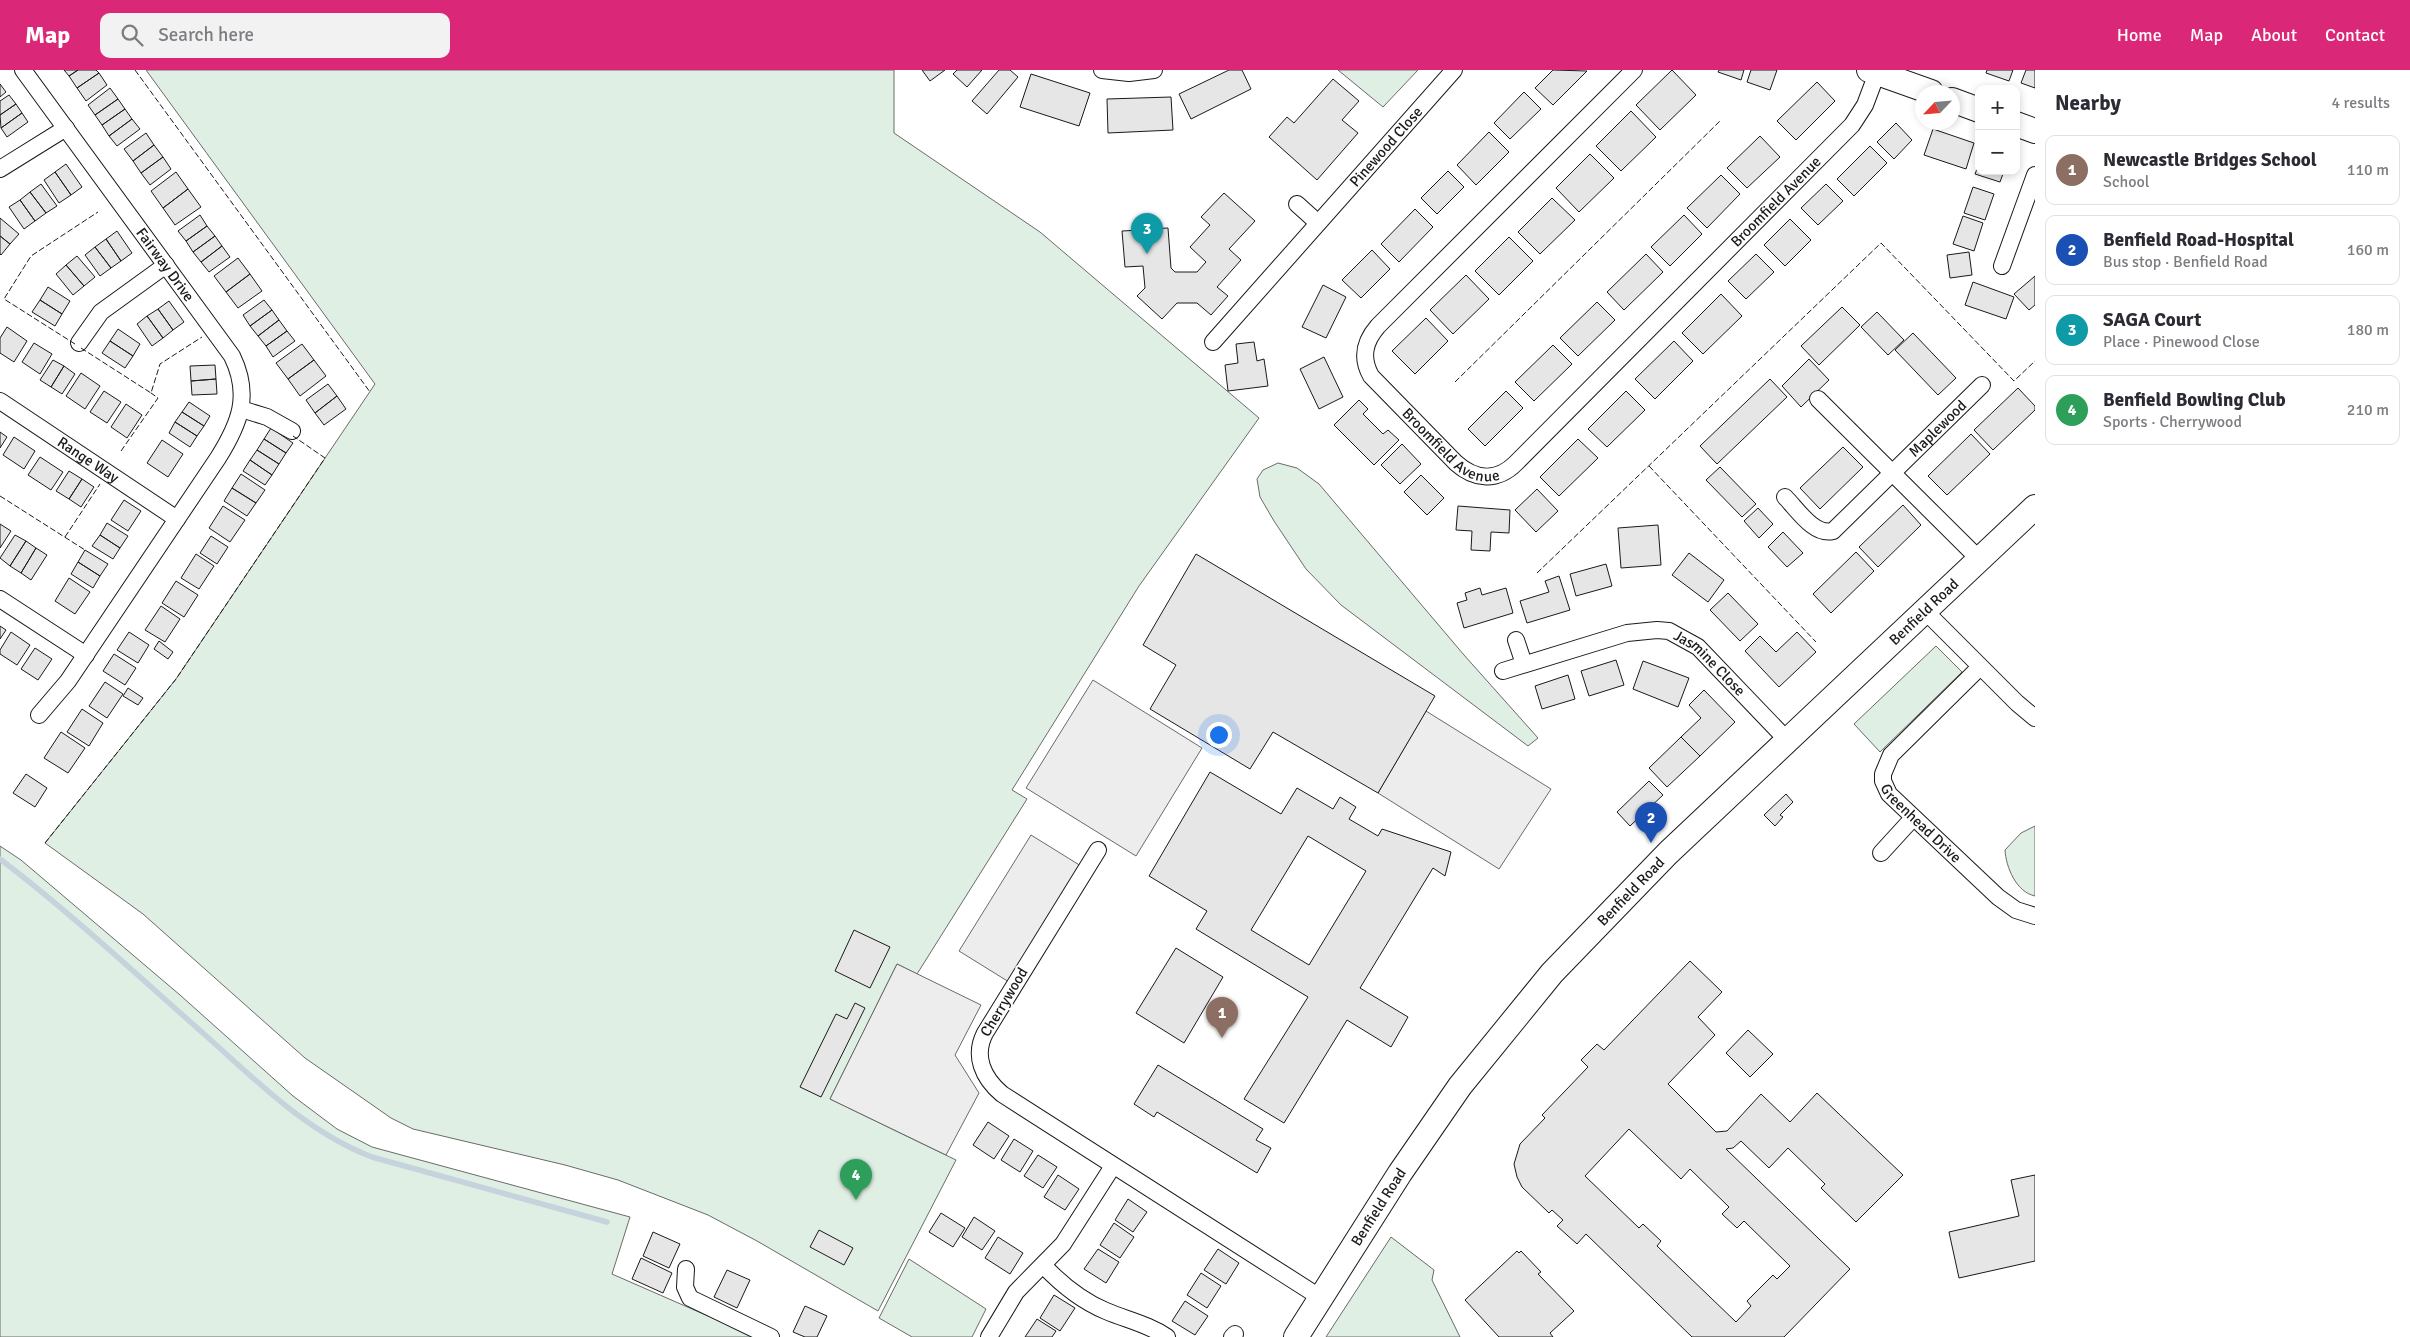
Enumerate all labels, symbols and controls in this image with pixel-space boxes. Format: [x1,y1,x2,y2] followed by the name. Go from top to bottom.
[100,13,450,58] search box
[25,20,70,50] text: Map
[118,21,146,49] icon: search
[158,23,254,47] text: Search here
[2117,24,2162,46] text: Home
[2190,24,2223,46] text: Map
[2251,24,2297,46] text: About
[2325,24,2385,46] text: Contact
[1915,85,1960,130] north arrow
[1975,85,2020,175] map controls
[1975,85,2020,130] button: +
[2055,90,2121,116] text: Nearby
[2331,93,2390,113] text: 4 results
[1346,103,1426,190] street label: Pinewood Close
[1975,130,2020,175] button: −
[2103,148,2317,172] text: Newcastle Bridges School
[1727,153,1825,251] street label: Broomfield Avenue
[2068,160,2076,180] text: 1
[2347,160,2389,180] text: 110 m
[2103,172,2149,192] text: School
[1131,213,1163,254] pin: 3
[132,224,198,305] street label: Fairway Drive
[2103,228,2294,252] text: Benfield Road-Hospital
[2068,240,2076,260] text: 2
[2347,240,2389,260] text: 160 m
[2103,252,2268,272] text: Bus stop · Benfield Road
[2103,308,2201,332] text: SAGA Court
[2068,320,2076,340] text: 3
[2347,320,2389,340] text: 180 m
[2103,332,2260,352] text: Place · Pinewood Close
[2103,388,2286,412] text: Benfield Bowling Club
[1905,396,1970,461] street label: Maplewood
[2068,400,2076,420] text: 4
[2347,400,2389,420] text: 210 m
[1398,404,1502,486] street label: Broomfield Avenue
[2103,412,2242,432] text: Sports · Cherrywood
[54,433,122,487] street label: Range Way
[1885,575,1962,649] street label: Benfield Road
[1671,626,1749,700] street label: Jasmine Close
[1206,722,1232,748] your location
[1877,781,1965,866] street label: Greenhead Drive
[1635,802,1667,843] pin: 2
[1594,853,1668,930] street label: Benfield Road
[976,964,1032,1040] street label: Cherrywood
[1206,997,1238,1038] pin: 1
[840,1159,872,1200] pin: 4
[1347,1164,1410,1249] street label: Benfield Road

